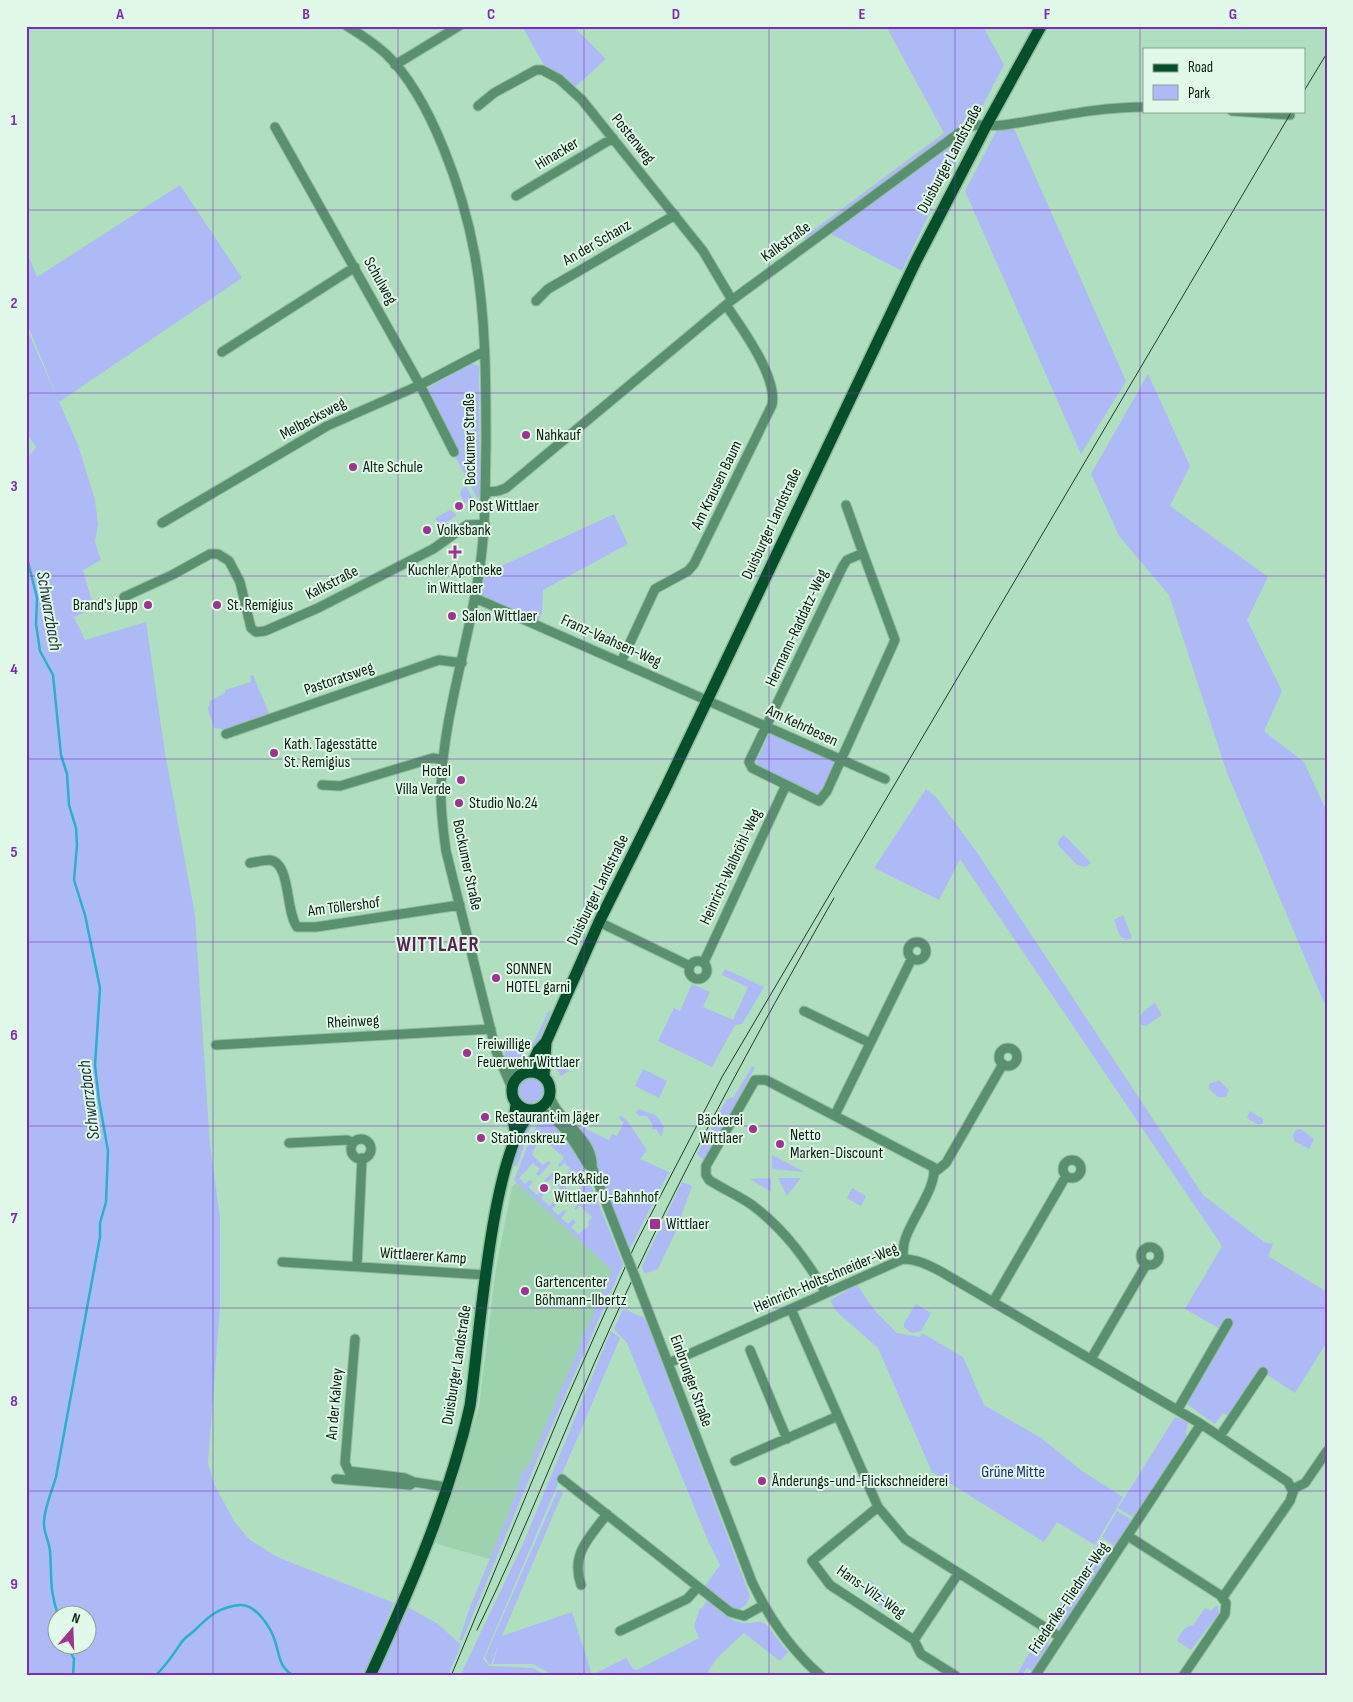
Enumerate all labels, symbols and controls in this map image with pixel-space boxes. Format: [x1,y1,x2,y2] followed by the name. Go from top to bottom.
[115,5,124,24] text: A
[302,5,310,24] text: B
[487,5,495,24] text: C
[672,5,680,24] text: D
[859,5,866,24] text: E
[1044,5,1051,24] text: F
[1229,5,1237,24] text: G
[1143,48,1306,112] legend
[1188,58,1213,77] text: Road
[1188,84,1210,103] text: Park
[913,101,987,217] street label: Duisburger Landstraße
[607,110,659,168] street label: Postenweg
[11,111,18,130] text: 1
[532,133,583,174] street label: Hinacker
[559,216,635,271] street label: An der Schanz
[758,218,814,266] street label: Kalkstraße
[359,254,401,308] street label: Schulweg
[10,294,18,313] text: 2
[460,393,480,485] street label: Bockumer Straße
[277,394,349,444] street label: Melbecksweg
[536,426,581,445] place label: Nahkauf
[520,429,532,441] marker: Nahkauf
[687,438,747,533] street label: Am Krausen Baum
[362,458,423,477] place label: Alte Schule
[347,461,359,473] marker: Alte Schule
[738,465,806,583] street label: Duisburger Landstraße
[10,477,18,496] text: 3
[469,497,539,516] place label: Post Wittlaer
[453,500,465,512] marker: Post Wittlaer
[437,521,491,540] place label: Volksbank
[421,524,433,536] marker: Volksbank
[449,546,461,558] marker: Kuchler Apotheke in Wittlaer
[408,561,502,598] place label: Kuchler Apotheke in Wittlaer
[303,562,361,604] street label: Kalkstraße
[762,566,832,690] street label: Hermann-Raddatz-Weg
[32,570,66,653] water label: Schwarzbach
[73,596,138,615] place label: Brand's Jupp
[227,596,293,615] place label: St. Remigius
[142,599,154,611] marker: Brand's Jupp
[211,599,223,611] marker: St. Remigius
[462,607,538,626] place label: Salon Wittlaer
[446,610,458,622] marker: Salon Wittlaer
[558,610,664,672] street label: Franz-Vaahsen-Weg
[302,658,376,700] street label: Pastoratsweg
[10,660,18,679] text: 4
[762,701,841,751] street label: Am Kehrbesen
[284,735,377,772] place label: Kath. Tagesstätte St. Remigius
[268,747,280,759] marker: Kath. Tagesstätte St. Remigius
[396,762,451,799] place label: Hotel Villa Verde
[455,774,467,786] marker: Hotel Villa Verde
[469,794,538,813] place label: Studio No.24
[453,797,465,809] marker: Studio No.24
[696,806,766,928] street label: Heinrich-Walbröhl-Weg
[448,818,486,912] street label: Bockumer Straße
[563,832,633,948] street label: Duisburger Landstraße
[10,843,18,862] text: 5
[306,893,382,921] street label: Am Töllershof
[396,932,480,957] district label: WITTLAER
[506,960,570,997] place label: SONNEN HOTEL garni
[490,972,502,984] marker: SONNEN HOTEL garni
[326,1011,380,1033] street label: Rheinweg
[10,1026,18,1045] text: 6
[477,1035,580,1072] place label: Freiwillige Feuerwehr Wittlaer
[461,1047,473,1059] marker: Freiwillige Feuerwehr Wittlaer
[74,1059,104,1141] water label: Schwarzbach
[495,1108,600,1127] place label: Restaurant im Jäger
[479,1111,491,1123] marker: Restaurant im Jäger
[697,1111,743,1148] place label: Bäckerei Wittlaer
[747,1123,759,1135] marker: Bäckerei Wittlaer
[790,1126,883,1163] place label: Netto Marken-Discount
[491,1129,565,1148] place label: Stationskreuz
[475,1132,487,1144] marker: Stationskreuz
[774,1138,786,1150] marker: Netto Marken-Discount
[554,1170,659,1207] place label: Park&Ride Wittlaer U-Bahnhof
[538,1182,550,1194] marker: Park&Ride Wittlaer U-Bahnhof
[11,1209,18,1228] text: 7
[666,1215,710,1234] place label: Wittlaer
[648,1217,662,1231] marker: Wittlaer
[751,1239,901,1317] street label: Heinrich-Holtschneider-Weg
[379,1243,467,1269] street label: Wittlaerer Kamp
[535,1273,627,1310] place label: Gartencenter Böhmann-Ilbertz
[519,1285,531,1297] marker: Gartencenter Böhmann-Ilbertz
[438,1304,476,1426] street label: Duisburger Landstraße
[666,1332,716,1430] street label: Einbrunger Straße
[322,1367,348,1442] street label: An der Kalvey
[10,1392,18,1411] text: 8
[981,1463,1045,1482] park label: Grüne Mitte
[771,1472,948,1491] place label: Änderungs-und-Flickschneiderei
[756,1475,768,1487] marker: Änderungs-und-Flickschneiderei
[1025,1539,1113,1657] street label: Friederike-Fliedner-Weg
[833,1561,909,1623] street label: Hans-Vilz-Weg
[10,1575,18,1594] text: 9
[48,1604,98,1654] north arrow
[70,1609,82,1627] text: N

